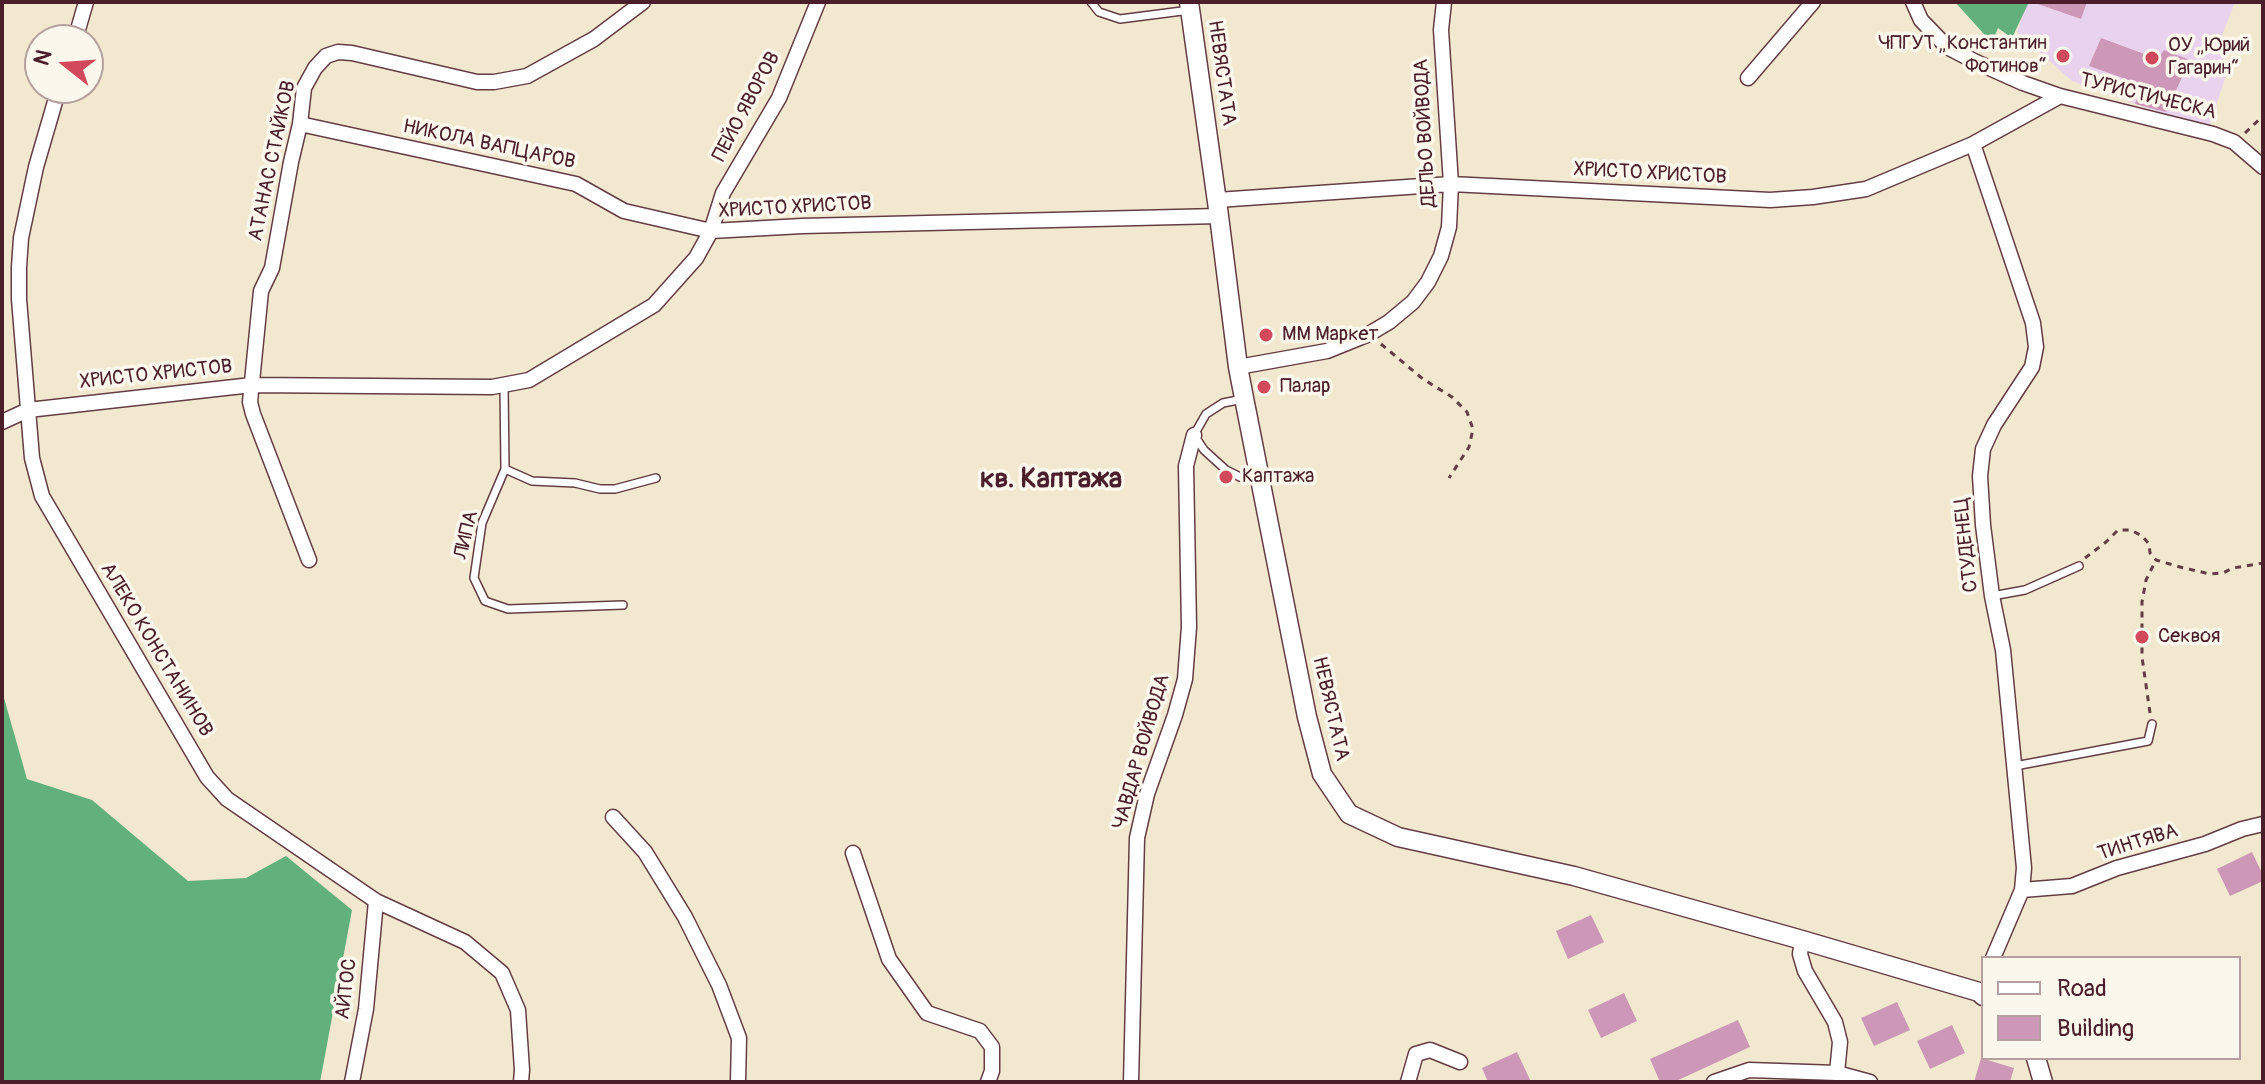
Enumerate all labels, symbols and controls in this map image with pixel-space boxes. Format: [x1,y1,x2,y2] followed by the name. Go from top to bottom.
[1202,19,1240,127] street label: НЕВЯСТАТА
[24,24,104,104] north arrow
[1878,32,2047,79] place label: ЧПГУТ „Константин Фотинов“
[2168,34,2250,81] place label: ОУ „Юрий Гагарин“
[27,46,59,69] text: N
[2054,47,2072,65] marker: ЧПГУТ „Константин Фотинов“
[708,48,786,166] street label: ПЕЙО ЯВОРОВ
[2143,49,2161,67] marker: ОУ „Юрий Гагарин“
[1410,58,1442,208] street label: ДЕЛЬО ВОЙВОДА
[2077,68,2219,126] street label: ТУРИСТИЧЕСКА
[244,79,302,243] street label: АТАНАС СТАЙКОВ
[401,115,577,175] street label: НИКОЛА ВАПЦАРОВ
[1573,158,1727,190] street label: ХРИСТО ХРИСТОВ
[718,192,872,224] street label: ХРИСТО ХРИСТОВ
[1282,323,1378,347] place label: ММ Маркет
[1257,326,1275,344] marker: ММ Маркет
[79,355,233,395] street label: ХРИСТО ХРИСТОВ
[1280,375,1331,399] place label: Палар
[1255,378,1273,396] marker: Палар
[980,463,1122,497] district label: кв. Каптажа
[1242,465,1314,489] place label: Каптажа
[1217,468,1235,486] marker: Каптажа
[1950,496,1984,594] street label: СТУДЕНЕЦ
[450,508,484,562] street label: ЛИПА
[95,559,217,741] street label: АЛЕКО КОНСТАНИНОВ
[2158,625,2220,649] place label: Секвоя
[2133,628,2151,646] marker: Секвоя
[1306,654,1354,764] street label: НЕВЯСТАТА
[1108,672,1176,832] street label: ЧАВДАР ВОЙВОДА
[2095,819,2181,867] street label: ТИНТЯВА
[1981,956,2241,1060] legend
[331,957,363,1021] street label: АЙТОС
[2057,974,2107,1003] text: Road
[2057,1014,2134,1043] text: Building

